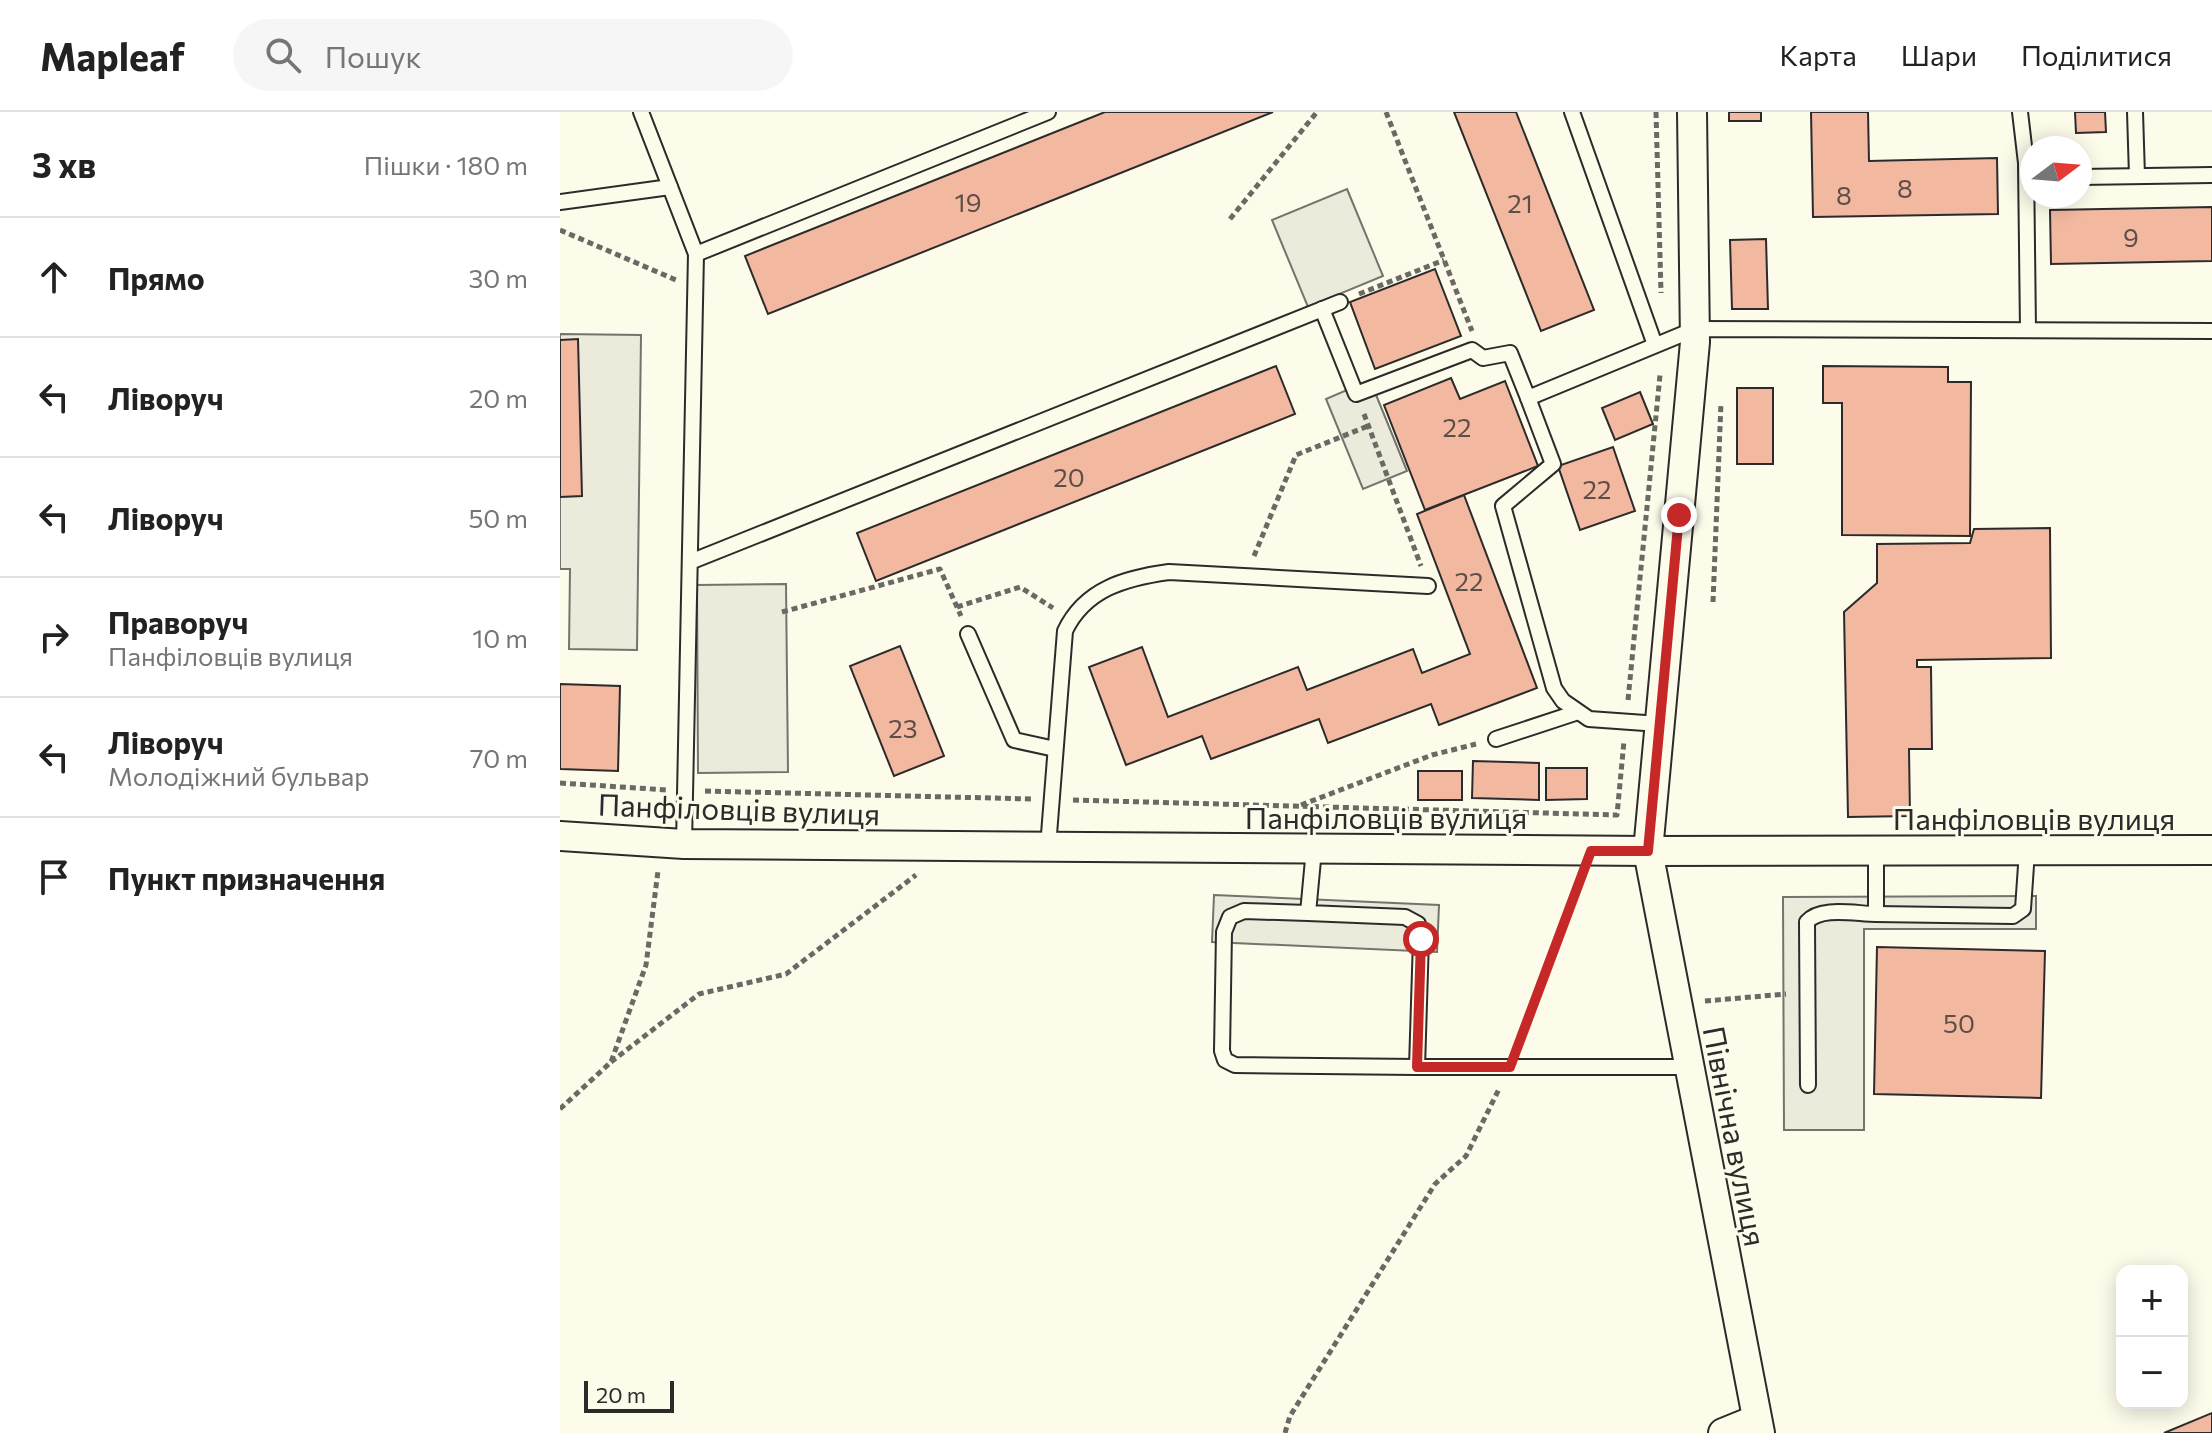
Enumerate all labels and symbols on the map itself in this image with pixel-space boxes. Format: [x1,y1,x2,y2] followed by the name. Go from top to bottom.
[2020,136,2092,208] north arrow
[1897,172,1913,203] house number: 8
[1836,179,1852,210] house number: 8
[955,186,981,217] house number: 19
[1507,187,1533,218] house number: 21
[2123,221,2139,252] house number: 9
[1443,411,1471,442] house number: 22
[1053,461,1085,492] house number: 20
[1583,473,1611,504] house number: 22
[1661,497,1697,533] route end
[1455,565,1483,596] house number: 22
[888,712,918,743] house number: 23
[597,785,881,831] street label: Панфіловців вулиця
[1245,798,1527,835] street label: Панфіловців вулиця
[1893,799,2175,836] street label: Панфіловців вулиця
[1403,921,1439,957] route start
[1943,1007,1975,1038] house number: 50
[1697,1023,1775,1249] street label: Північна вулиця
[584,1377,674,1413] scale bar

